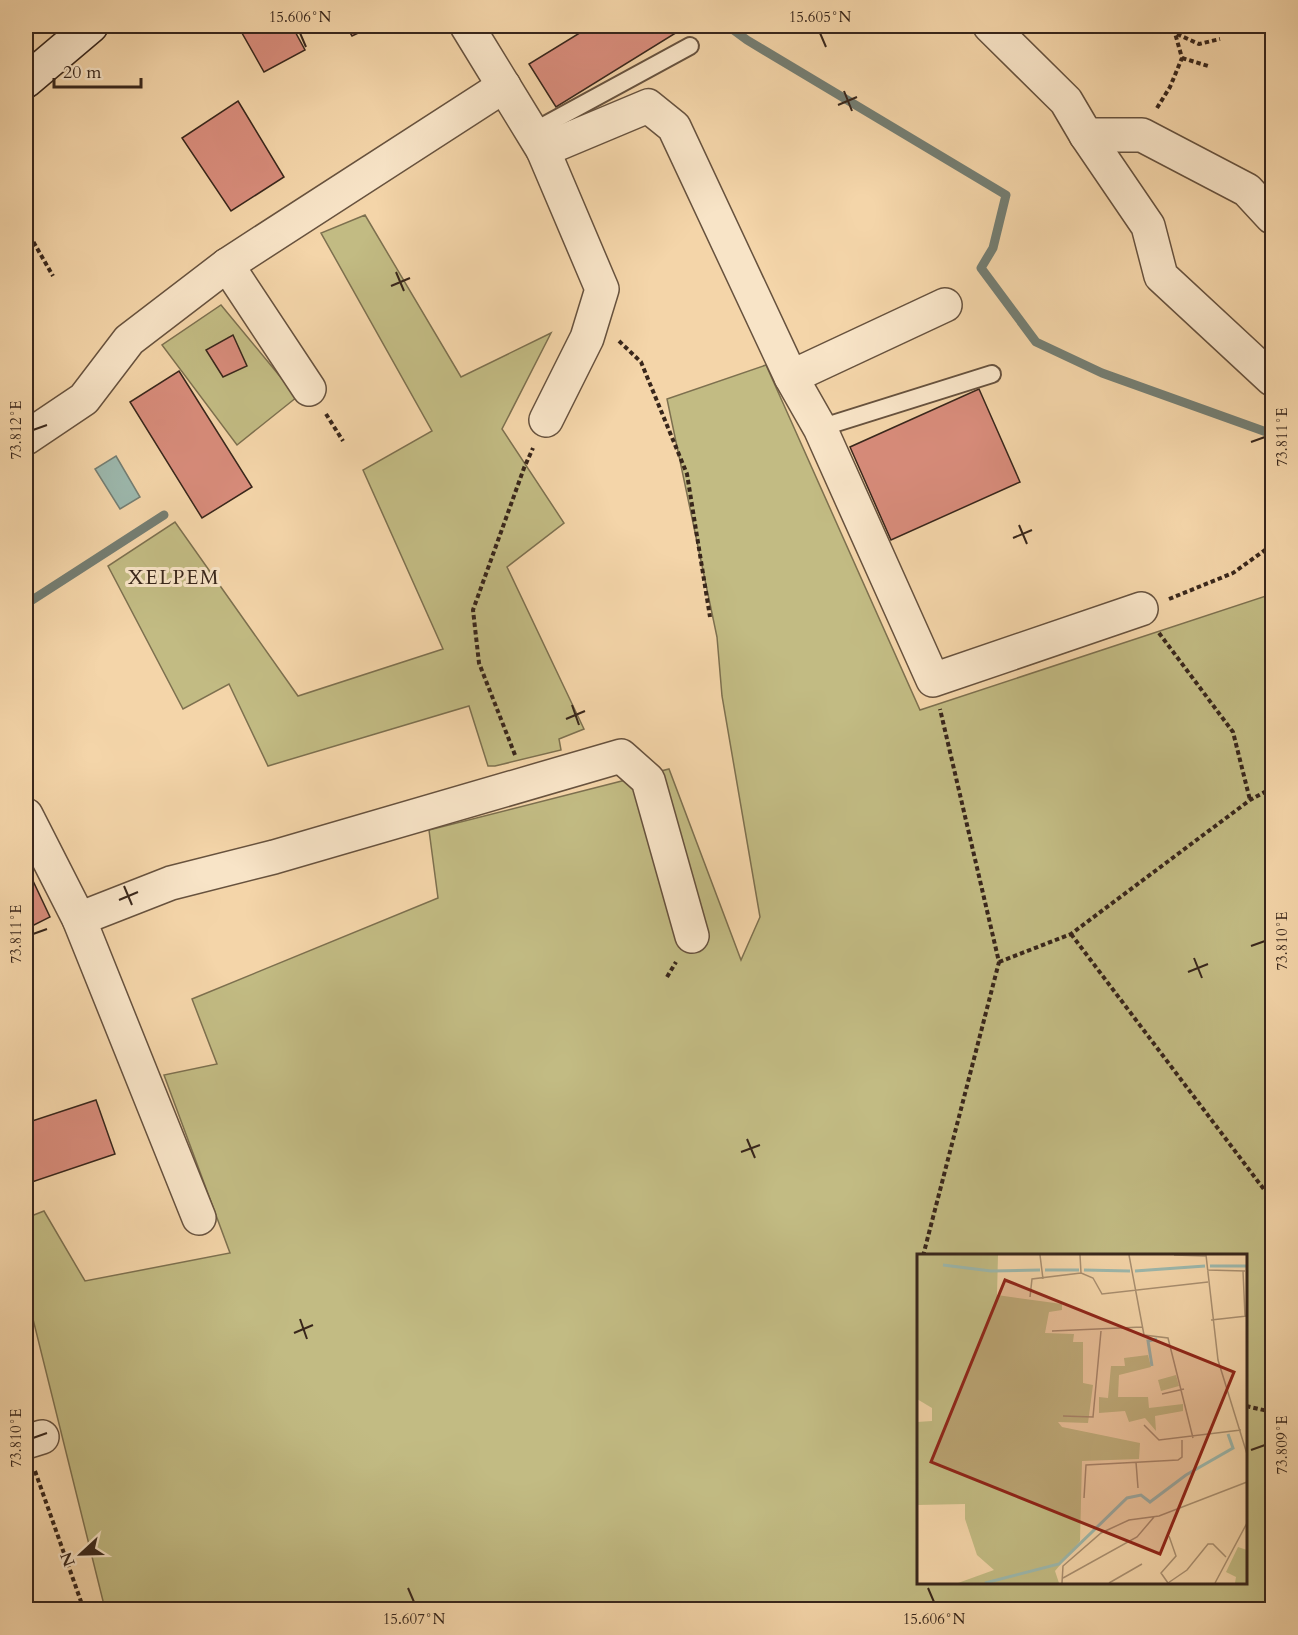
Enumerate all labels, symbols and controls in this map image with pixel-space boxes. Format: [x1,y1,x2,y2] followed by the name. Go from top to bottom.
[269,7,332,27] text: 15.606°N
[789,7,852,27] text: 15.605°N
[54,51,141,89] scale bar
[63,60,102,85] text: 20 m
[6,400,26,460] text: 73.812°E
[1272,407,1292,467] text: 73.811°E
[128,564,220,591] district label: XELPEM
[6,904,26,964] text: 73.811°E
[1272,911,1292,971] text: 73.810°E
[917,1254,1247,1584] inset map
[6,1408,26,1468] text: 73.810°E
[1272,1415,1292,1475] text: 73.809°E
[51,1524,111,1584] north arrow
[55,1549,81,1570] text: N
[383,1609,446,1629] text: 15.607°N
[903,1609,966,1629] text: 15.606°N

